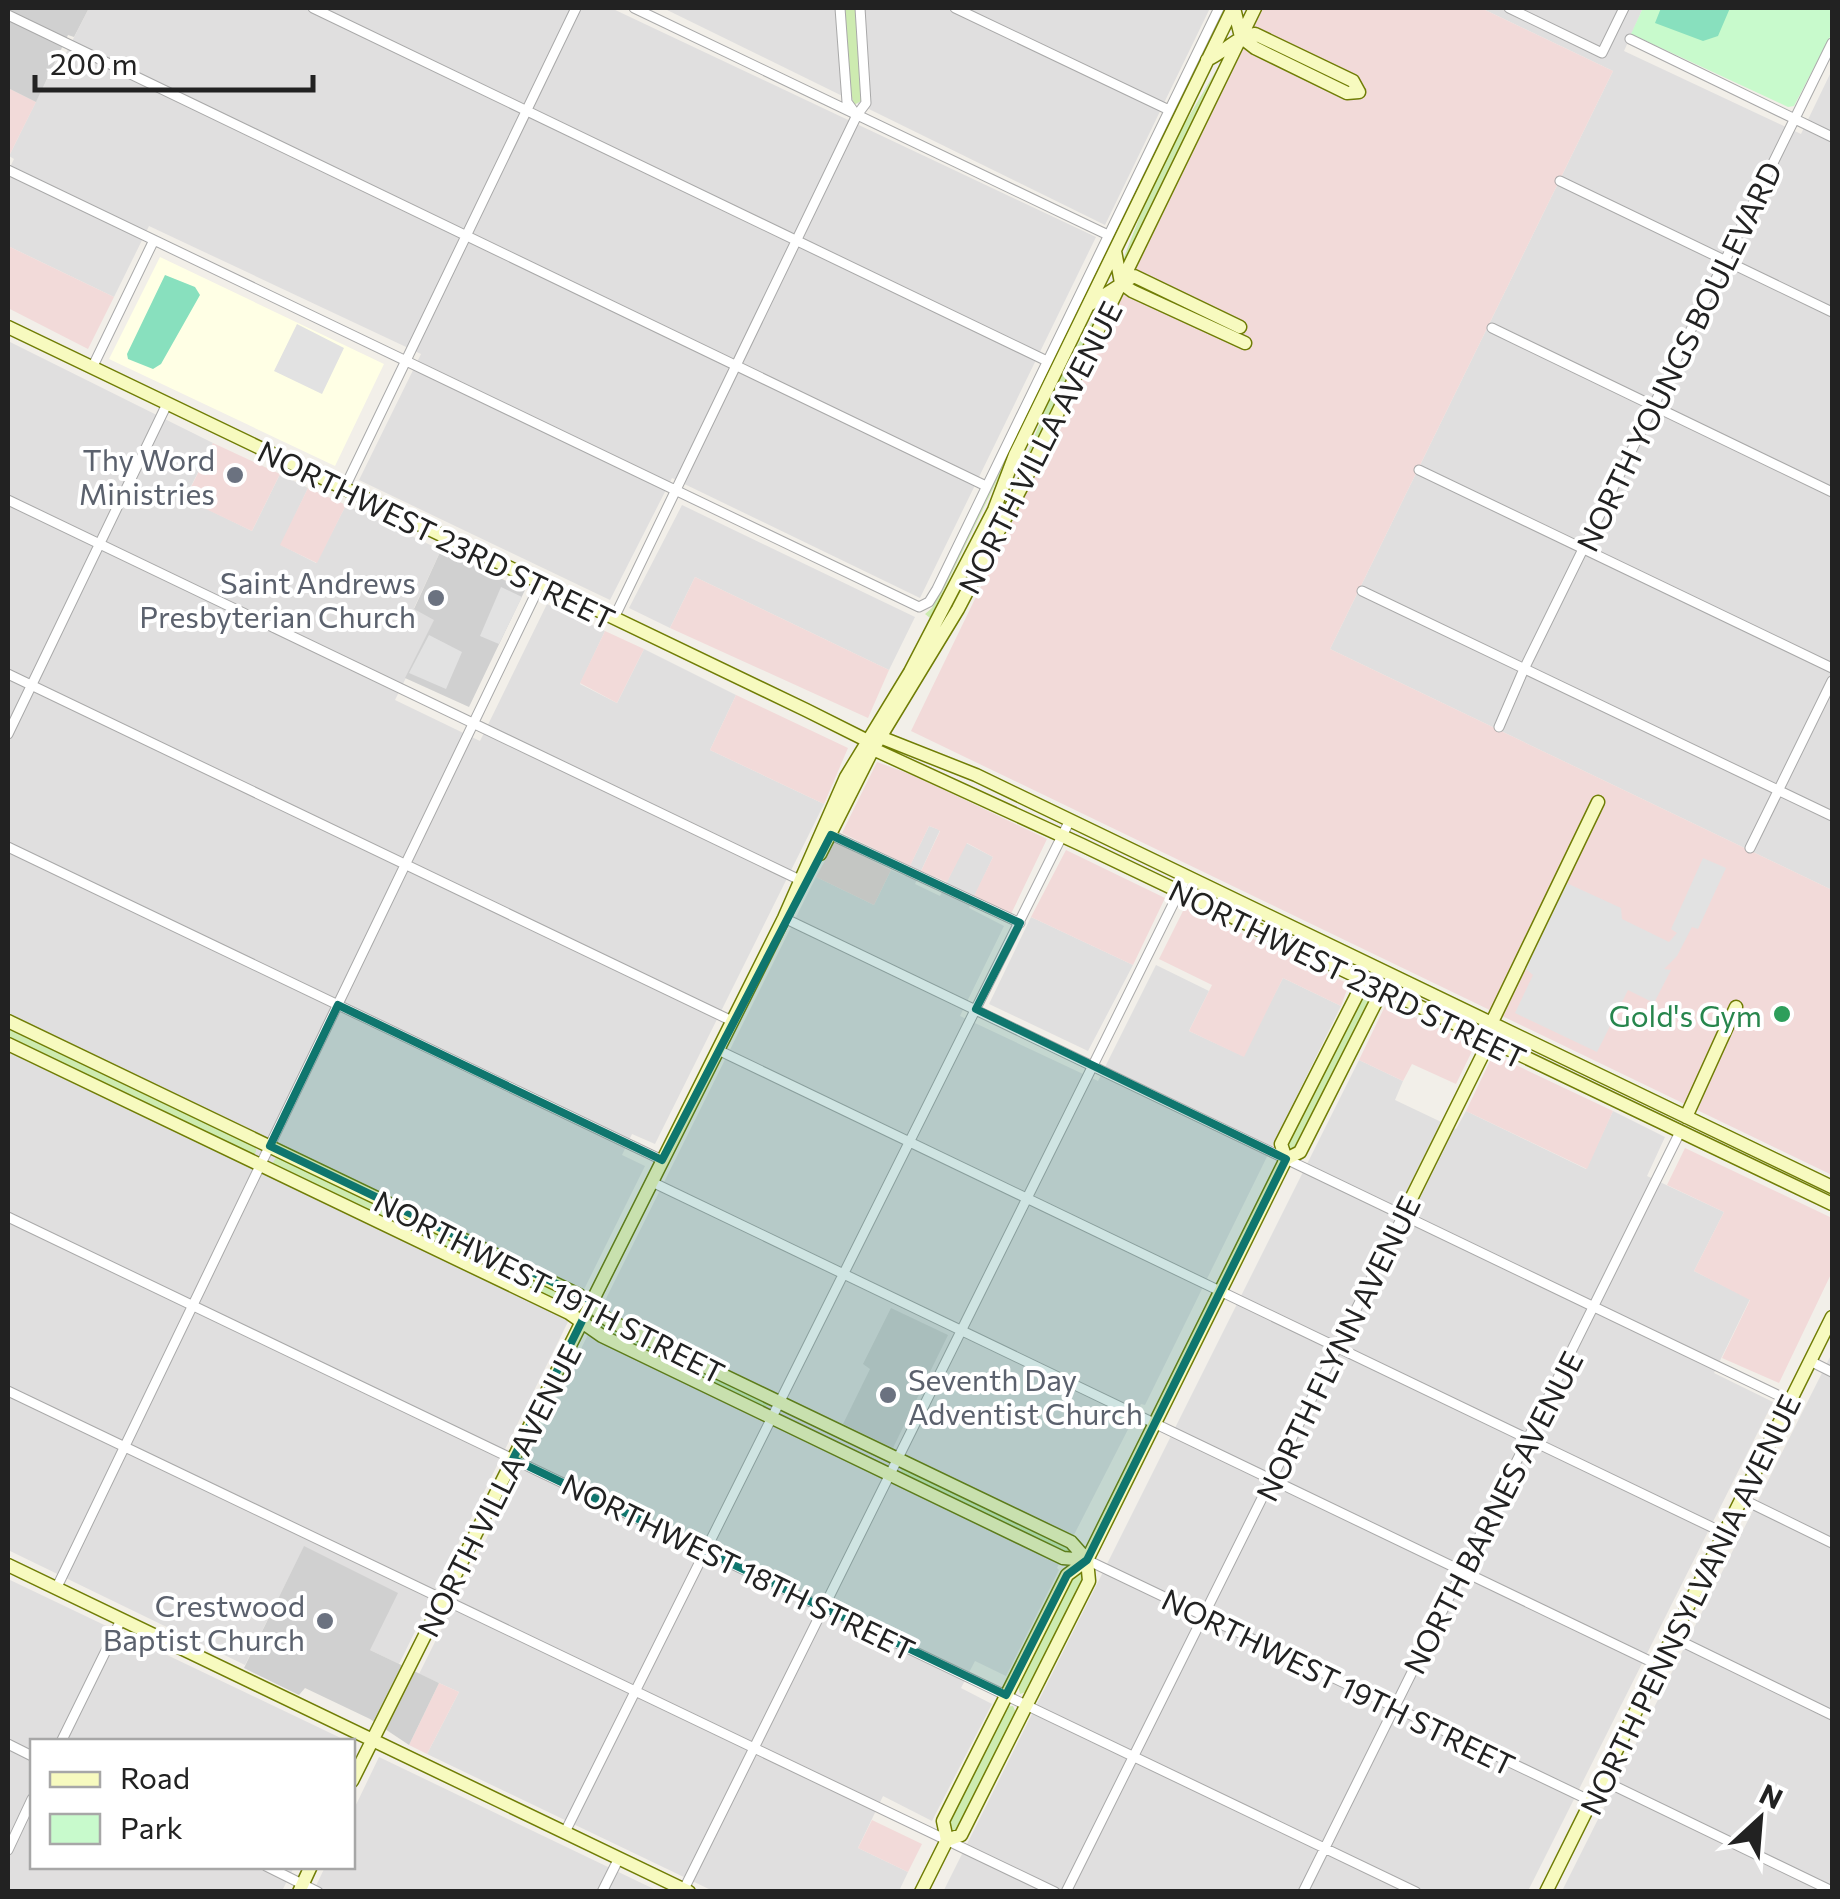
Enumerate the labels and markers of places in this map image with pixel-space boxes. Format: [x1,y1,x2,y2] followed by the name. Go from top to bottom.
[79,440,215,511] place label: Thy Word Ministries
[224,464,246,486] marker: Thy Word Ministries
[139,563,416,634] place label: Saint Andrews Presbyterian Church
[425,587,447,609] marker: Saint Andrews Presbyterian Church
[1609,996,1762,1033] place label: Gold's Gym
[1771,1003,1793,1025] marker: Gold's Gym
[908,1360,1143,1431] place label: Seventh Day Adventist Church
[877,1384,899,1406] marker: Seventh Day Adventist Church
[103,1586,305,1657] place label: Crestwood Baptist Church
[314,1610,336,1632] marker: Crestwood Baptist Church

